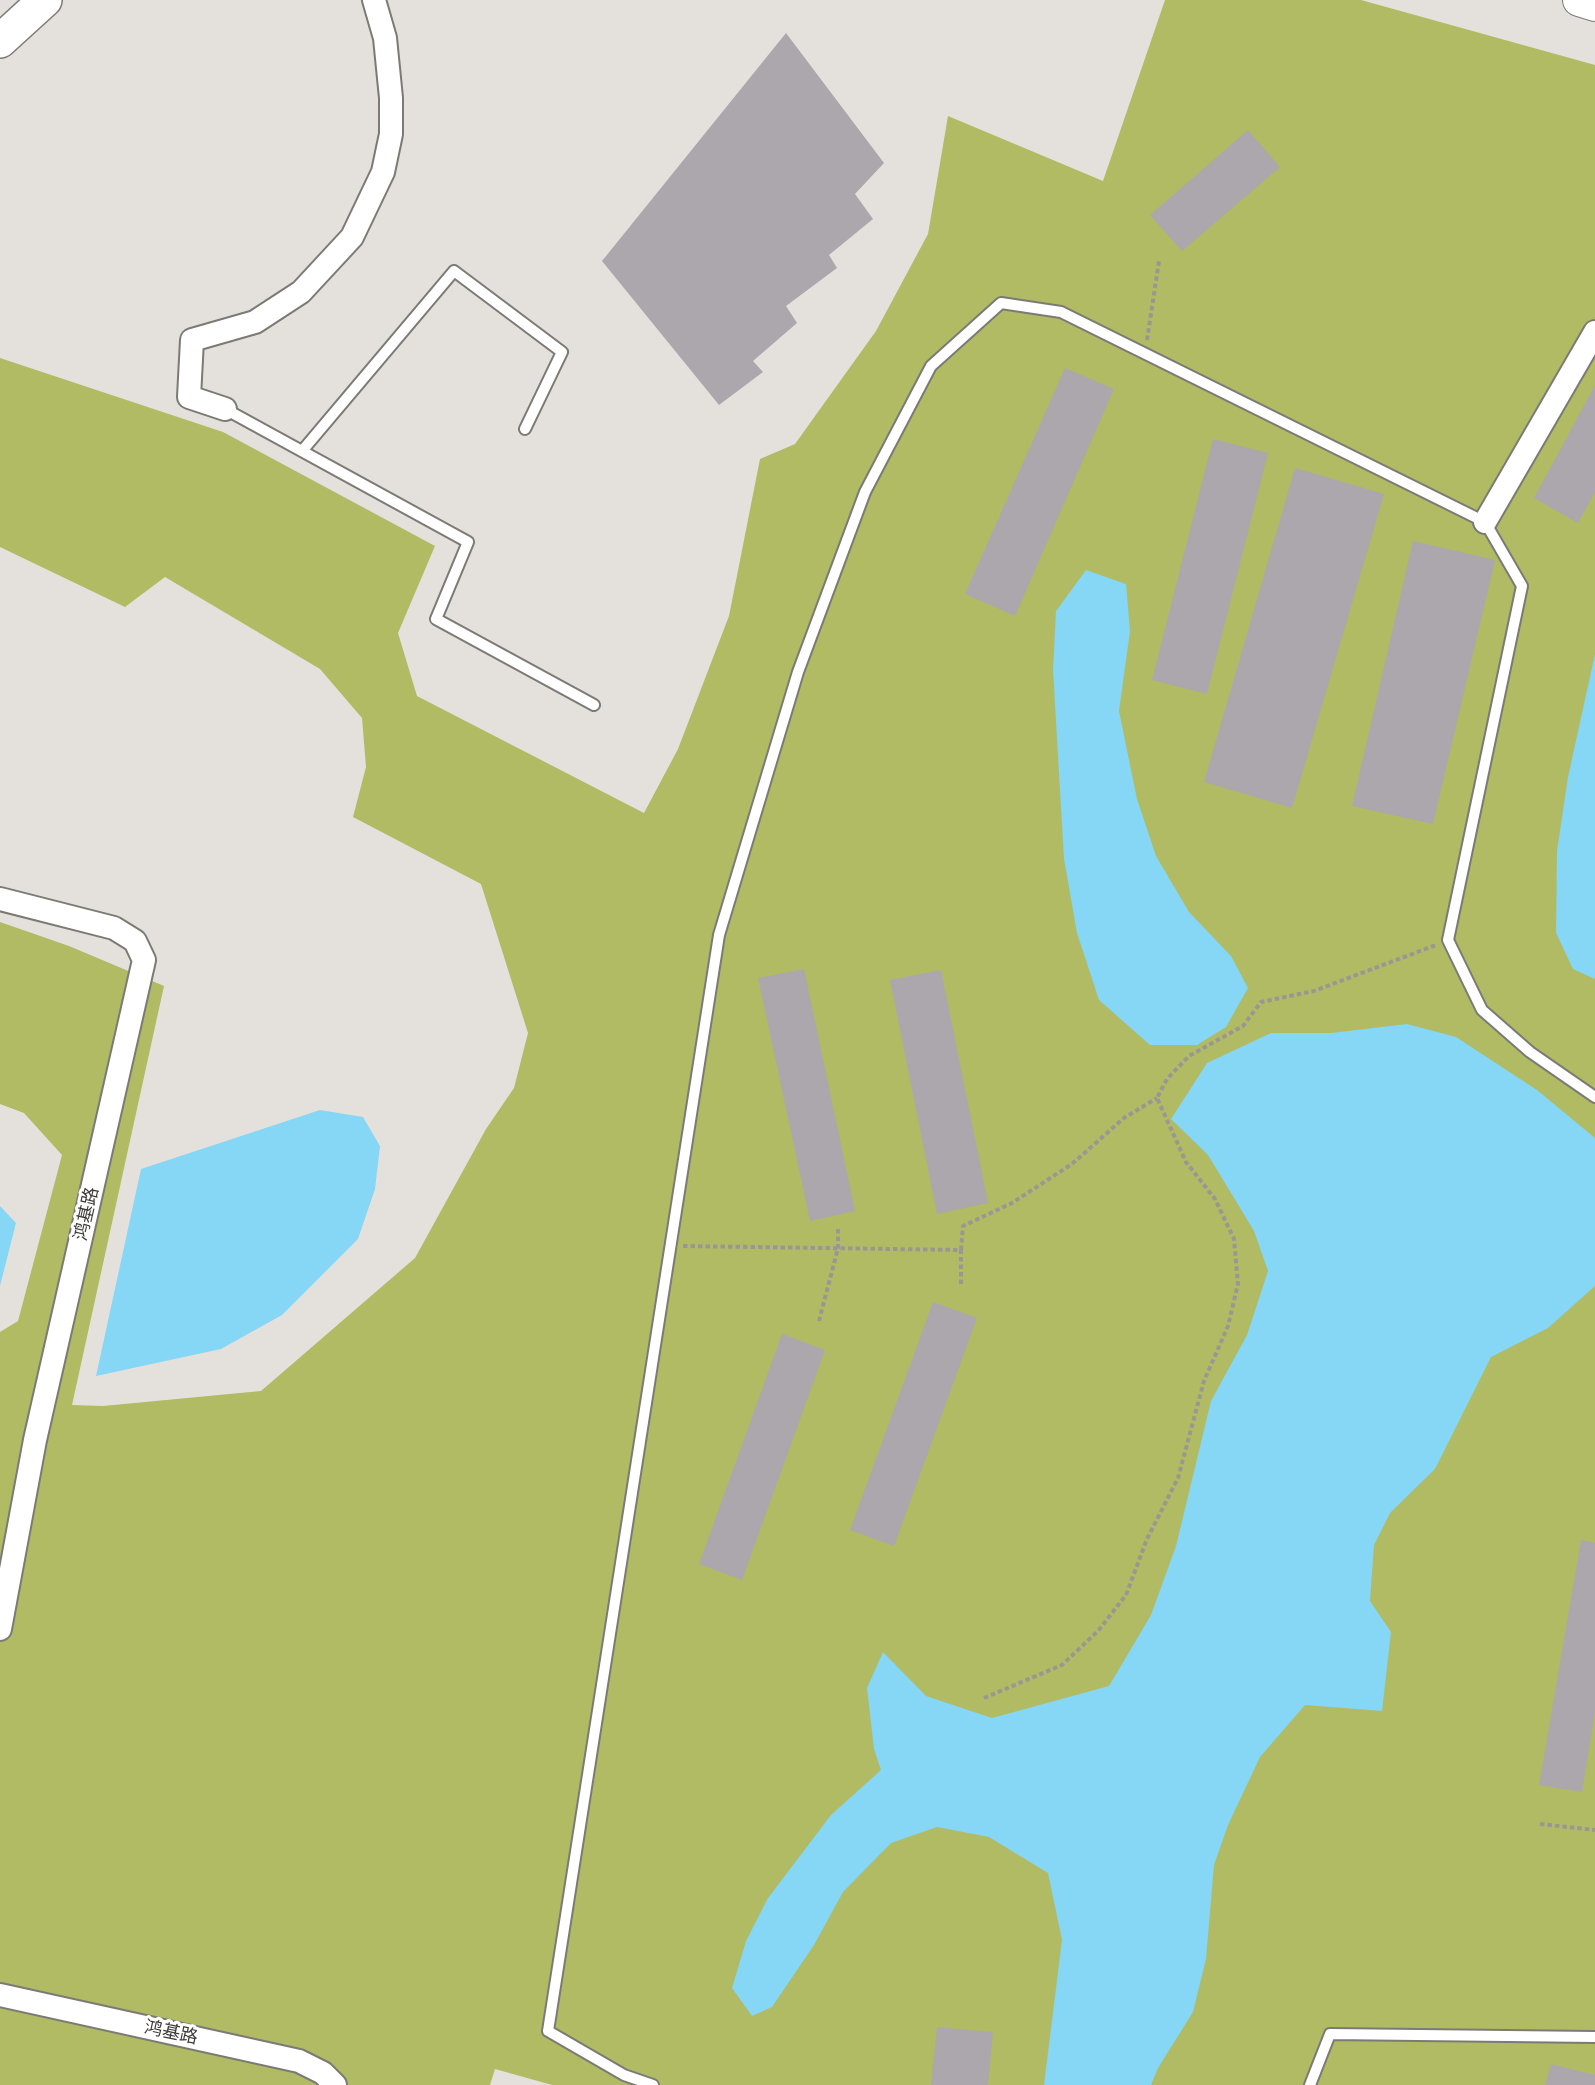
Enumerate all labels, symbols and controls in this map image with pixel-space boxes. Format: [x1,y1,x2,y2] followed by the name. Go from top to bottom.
[70,1185,104,1243] street label: 鸿基路
[142,2017,200,2049] street label: 鸿基路

